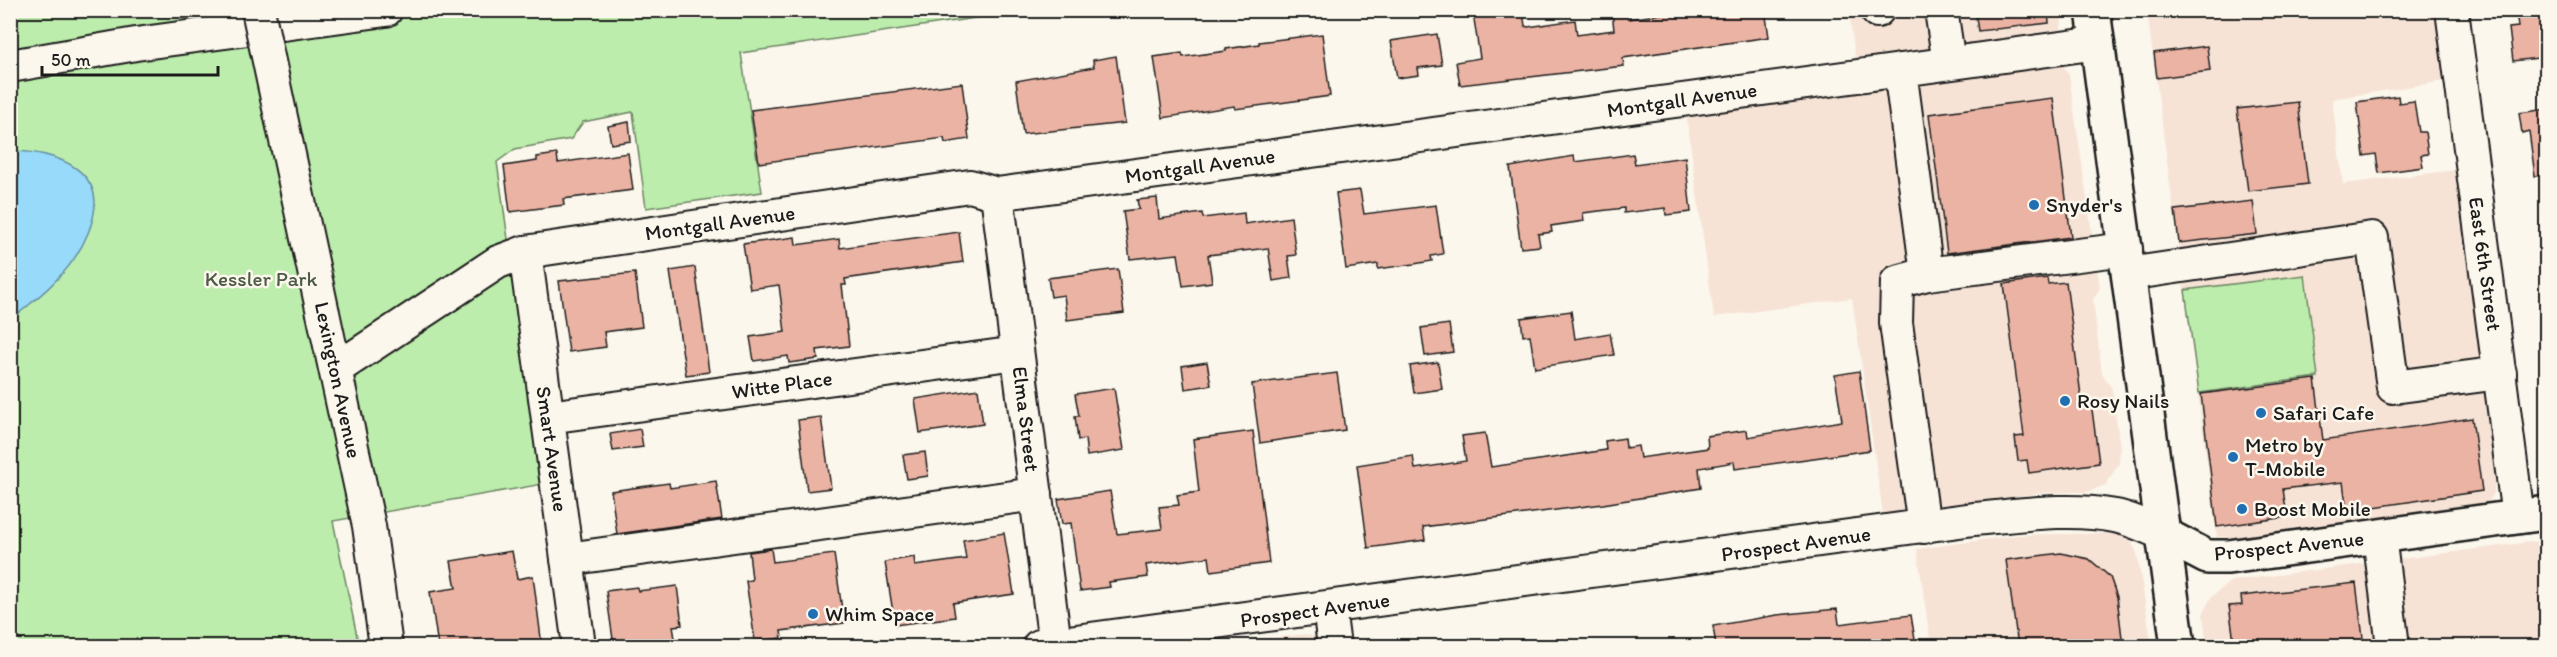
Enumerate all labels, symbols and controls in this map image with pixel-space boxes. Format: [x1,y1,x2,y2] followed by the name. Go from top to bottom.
[42,39,218,77] scale bar
[51,49,91,71] text: 50 m
[1605,77,1759,122] street label: Montgall Avenue
[1123,143,1277,188] street label: Montgall Avenue
[2046,192,2123,217] place label: Snyder's
[2464,195,2507,333] street label: East 6th Street
[2027,198,2041,212] marker: Snyder's
[643,200,797,245] street label: Montgall Avenue
[205,266,317,291] park label: Kessler Park
[310,299,367,460] street label: Lexington Avenue
[730,365,834,404] street label: Witte Place
[1008,365,1045,473] street label: Elma Street
[531,384,574,513] street label: Smart Avenue
[2077,388,2169,413] place label: Rosy Nails
[2058,394,2072,408] marker: Rosy Nails
[2273,400,2374,425] place label: Safari Cafe
[2254,406,2268,420] marker: Safari Cafe
[2245,432,2325,481] place label: Metro by T-Mobile
[2226,450,2240,464] marker: Metro by T-Mobile
[2254,496,2371,521] place label: Boost Mobile
[2235,502,2249,516] marker: Boost Mobile
[1720,521,1872,566] street label: Prospect Avenue
[2213,525,2365,566] street label: Prospect Avenue
[1239,587,1391,632] street label: Prospect Avenue
[825,601,934,626] place label: Whim Space
[806,607,820,621] marker: Whim Space

